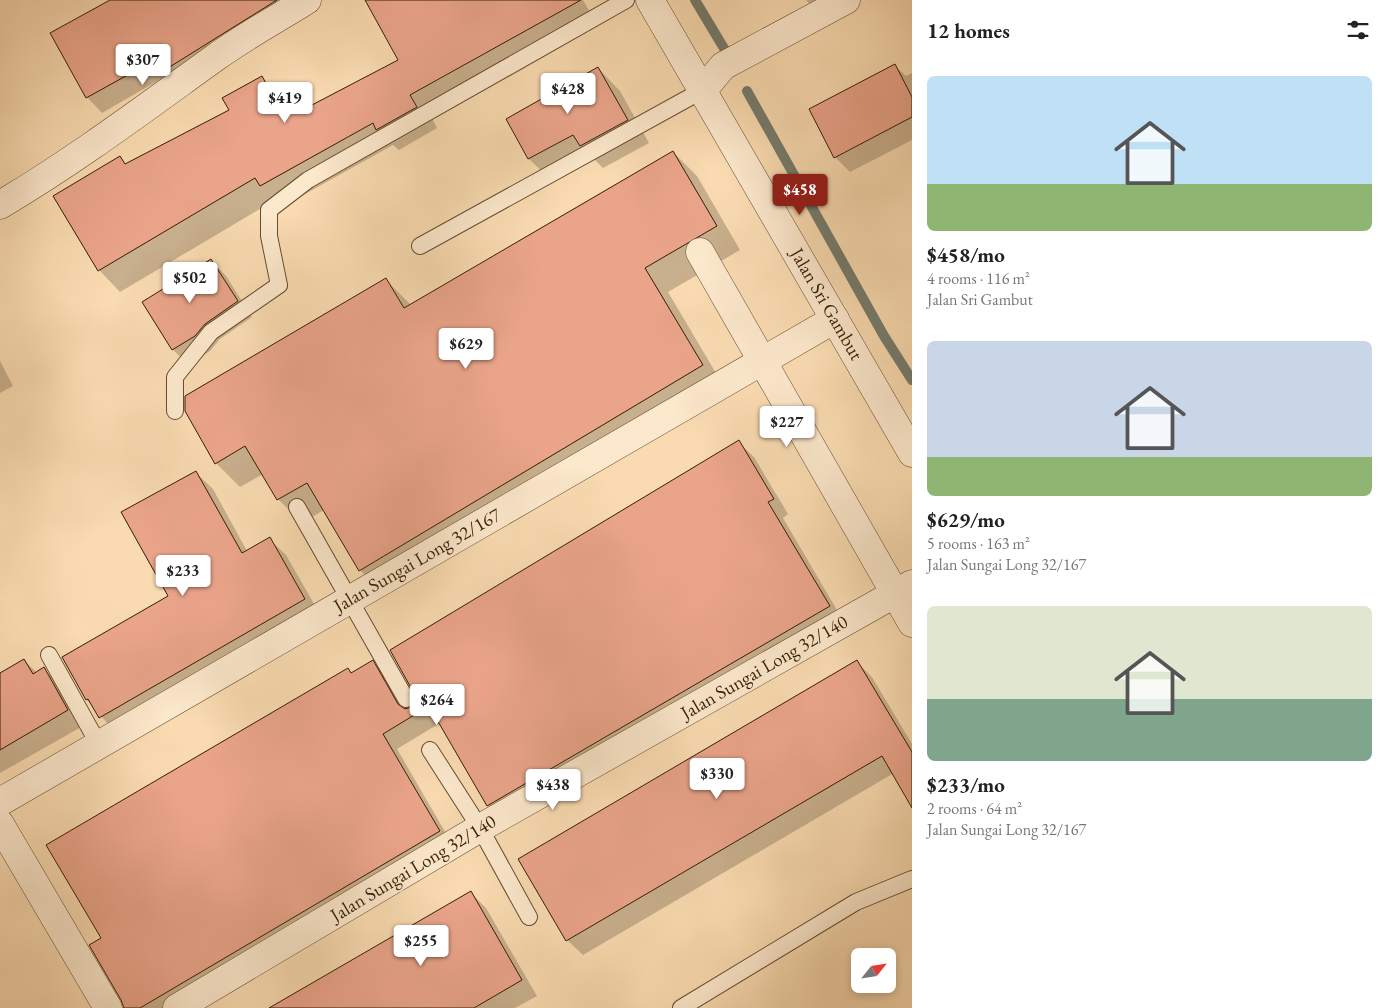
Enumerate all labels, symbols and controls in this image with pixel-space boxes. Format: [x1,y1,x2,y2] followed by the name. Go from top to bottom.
[1344,16,1372,44] icon: filters
[927,17,1010,44] text: 12 homes
[113,44,173,86] pin: $307
[127,49,159,70] text: $307
[538,72,598,115] pin: $428
[552,78,584,99] text: $428
[255,82,315,124] pin: $419
[269,87,301,108] text: $419
[1105,108,1195,198] icon: home
[770,174,830,216] pin: $458
[784,179,816,200] text: $458
[927,241,1005,268] text: $458/mo
[784,242,869,365] street label: Jalan Sri Gambut
[160,262,220,304] pin: $502
[174,267,206,288] text: $502
[927,268,1030,289] text: 4 rooms · 116 m²
[927,289,1033,310] text: Jalan Sri Gambut
[436,328,496,370] pin: $629
[450,333,482,354] text: $629
[1105,373,1195,463] icon: home
[757,406,817,448] pin: $227
[771,411,803,432] text: $227
[327,501,506,619] street label: Jalan Sungai Long 32/167
[927,506,1005,533] text: $629/mo
[927,533,1030,554] text: 5 rooms · 163 m²
[153,554,213,597] pin: $233
[927,554,1086,575] text: Jalan Sungai Long 32/167
[167,560,199,581] text: $233
[674,609,852,726] street label: Jalan Sungai Long 32/140
[1105,638,1195,728] icon: home
[407,684,467,726] pin: $264
[421,689,453,710] text: $264
[687,758,747,800] pin: $330
[701,763,733,784] text: $330
[523,768,583,811] pin: $438
[927,771,1005,798] text: $233/mo
[537,774,569,795] text: $438
[927,798,1022,819] text: 2 rooms · 64 m²
[324,809,500,928] street label: Jalan Sungai Long 32/140
[927,819,1086,840] text: Jalan Sungai Long 32/167
[391,924,451,967] pin: $255
[405,930,437,951] text: $255
[851,948,896,992] north arrow
[851,948,896,993] map controls

